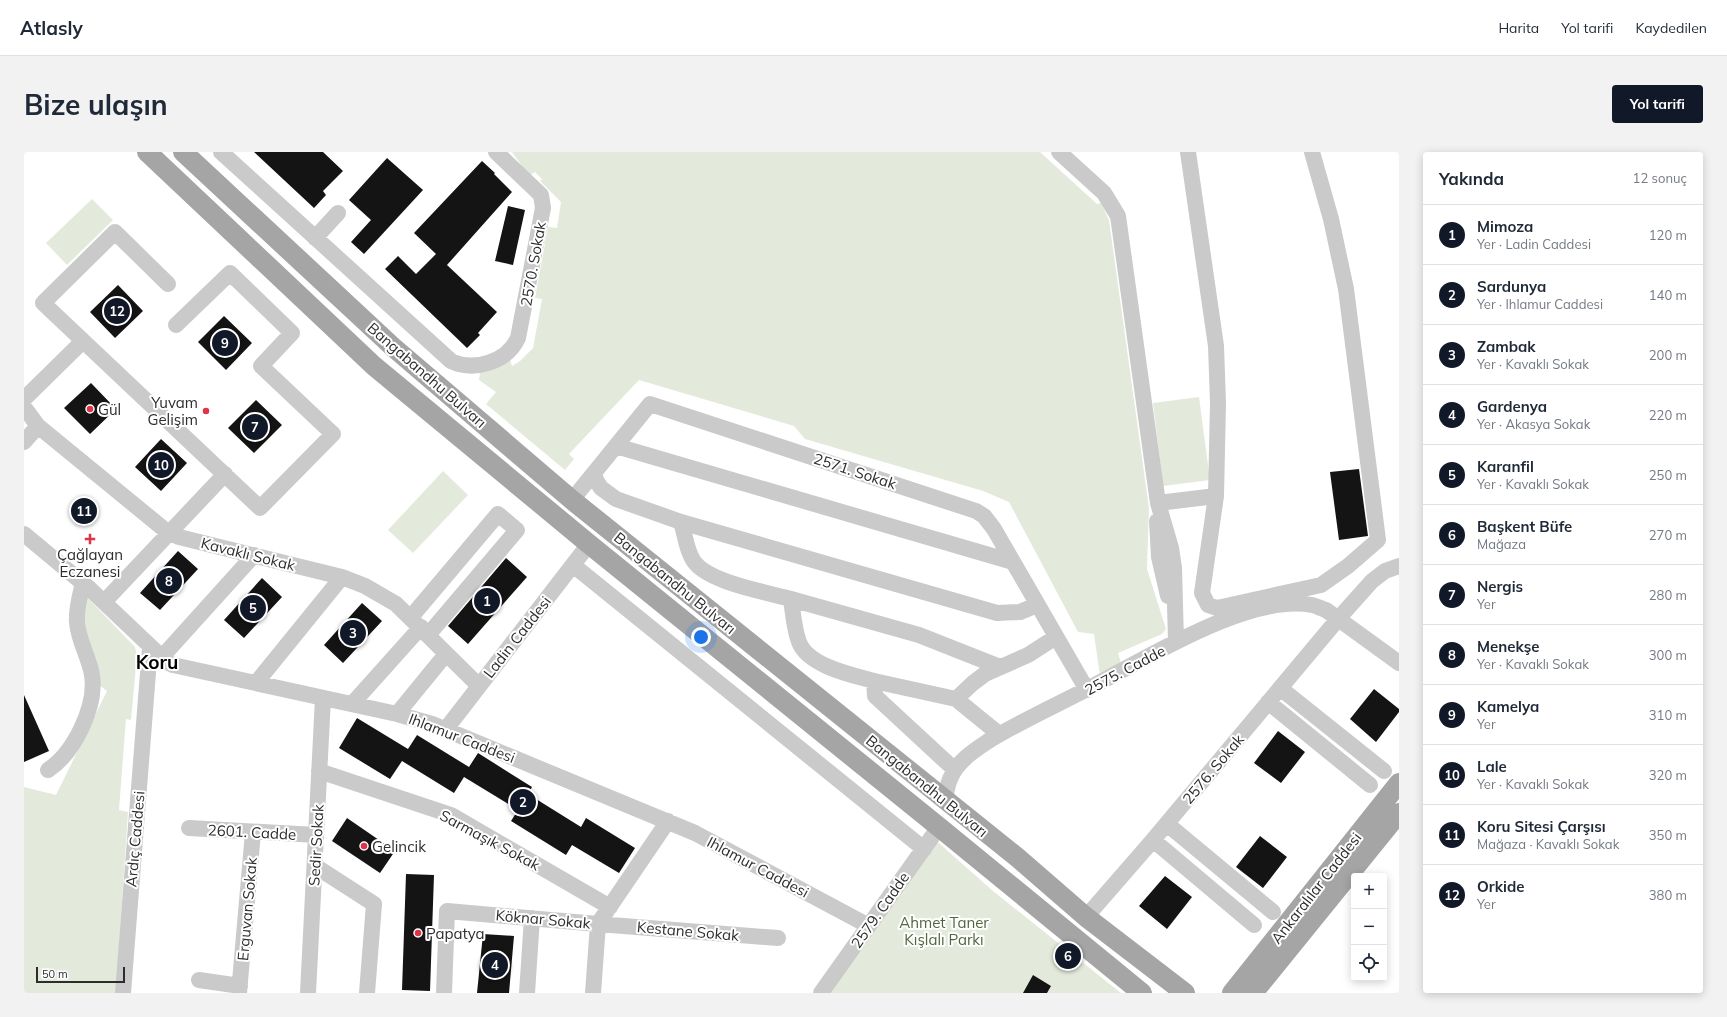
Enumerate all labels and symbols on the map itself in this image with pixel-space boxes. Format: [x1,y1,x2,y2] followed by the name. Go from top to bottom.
[516,220,550,308] street label: 2570. Sokak
[104,296,130,326] pin: 12
[364,318,490,432] street label: Bangabandhu Bulvarı
[212,328,238,358] pin: 9
[147,393,198,429] place label: Yuvam Gelişim
[98,400,121,419] place label: Gül
[85,404,95,414] marker: Gül
[201,406,211,416] marker: Yuvam Gelişim
[242,412,268,442] pin: 7
[811,449,899,493] street label: 2571. Sokak
[148,450,174,480] pin: 10
[71,496,97,526] pin: 11
[610,528,740,638] street label: Bangabandhu Bulvarı
[199,533,297,575] street label: Kavaklı Sokak
[85,534,95,544] marker: Çağlayan Eczanesi
[57,545,123,581] place label: Çağlayan Eczanesi
[156,566,182,596] pin: 8
[474,586,500,616] pin: 1
[479,592,555,682] street label: Ladin Caddesi
[240,593,266,623] pin: 5
[340,618,366,648] pin: 3
[691,627,711,647] your location
[1081,641,1169,699] street label: 2575. Cadde
[136,650,178,674] district label: Koru
[406,709,518,767] street label: Ihlamur Caddesi
[1178,730,1248,808] street label: 2576. Sokak
[862,731,992,841] street label: Bangabandhu Bulvarı
[510,787,536,817] pin: 2
[121,790,149,888] street label: Ardıç Caddesi
[304,803,328,886] street label: Sedir Sokak
[437,806,544,875] street label: Sarmaşık Sokak
[207,820,297,844] street label: 2601. Cadde
[1267,829,1365,947] street label: Ankaralılar Caddesi
[704,832,812,902] street label: Ihlamur Caddesi
[372,837,426,856] place label: Gelincik
[359,841,369,851] marker: Gelincik
[233,856,261,961] street label: Erguvan Sokak
[847,868,913,952] street label: 2579. Cadde
[495,905,591,933] street label: Köknar Sokak
[899,913,989,949] park label: Ahmet Taner Kışlalı Parkı
[636,917,740,945] street label: Kestane Sokak
[426,924,485,943] place label: Papatya
[413,928,423,938] marker: Papatya
[1055,941,1081,971] pin: 6
[482,950,508,980] pin: 4
[36,965,125,984] scale bar

